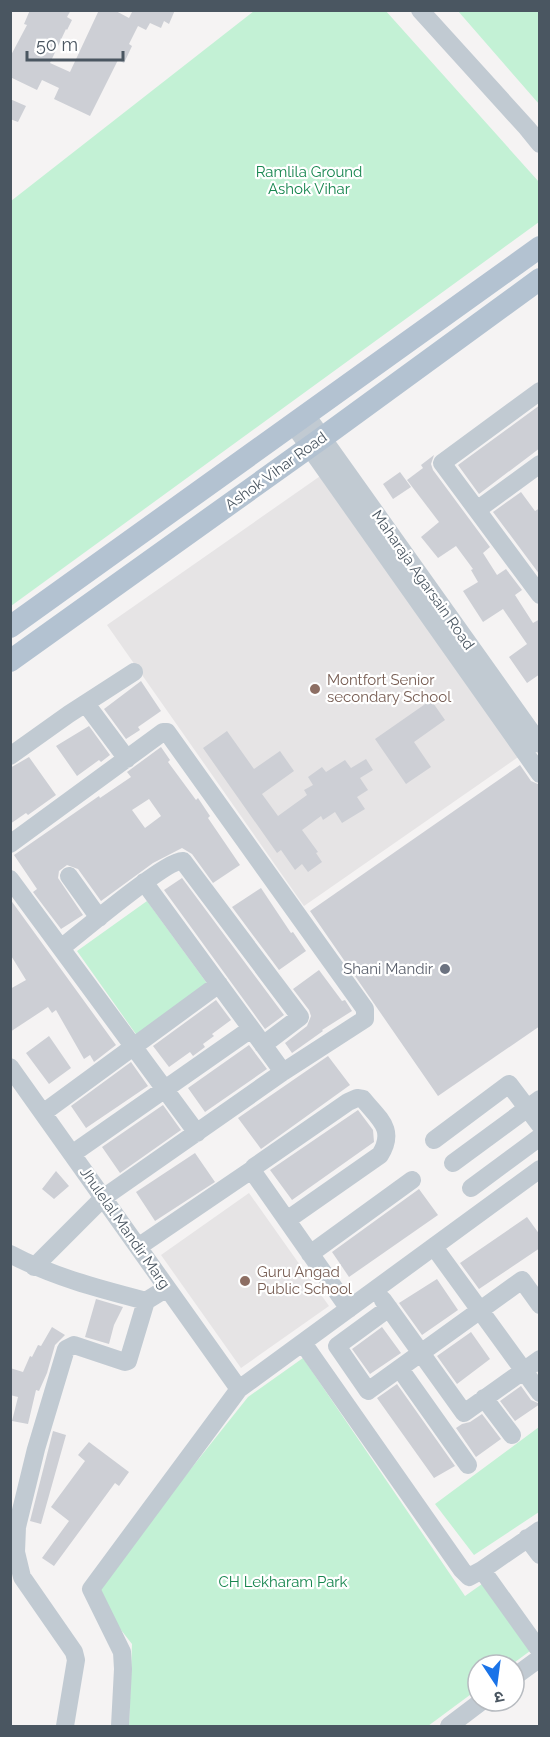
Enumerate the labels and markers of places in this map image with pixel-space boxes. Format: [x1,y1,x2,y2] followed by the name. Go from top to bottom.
[327,671,452,706] place label: Montfort Senior secondary School
[308,682,322,696] marker: Montfort Senior secondary School
[343,960,434,978] place label: Shani Mandir
[438,962,452,976] marker: Shani Mandir
[257,1263,353,1298] place label: Guru Angad Public School
[238,1274,252,1288] marker: Guru Angad Public School

